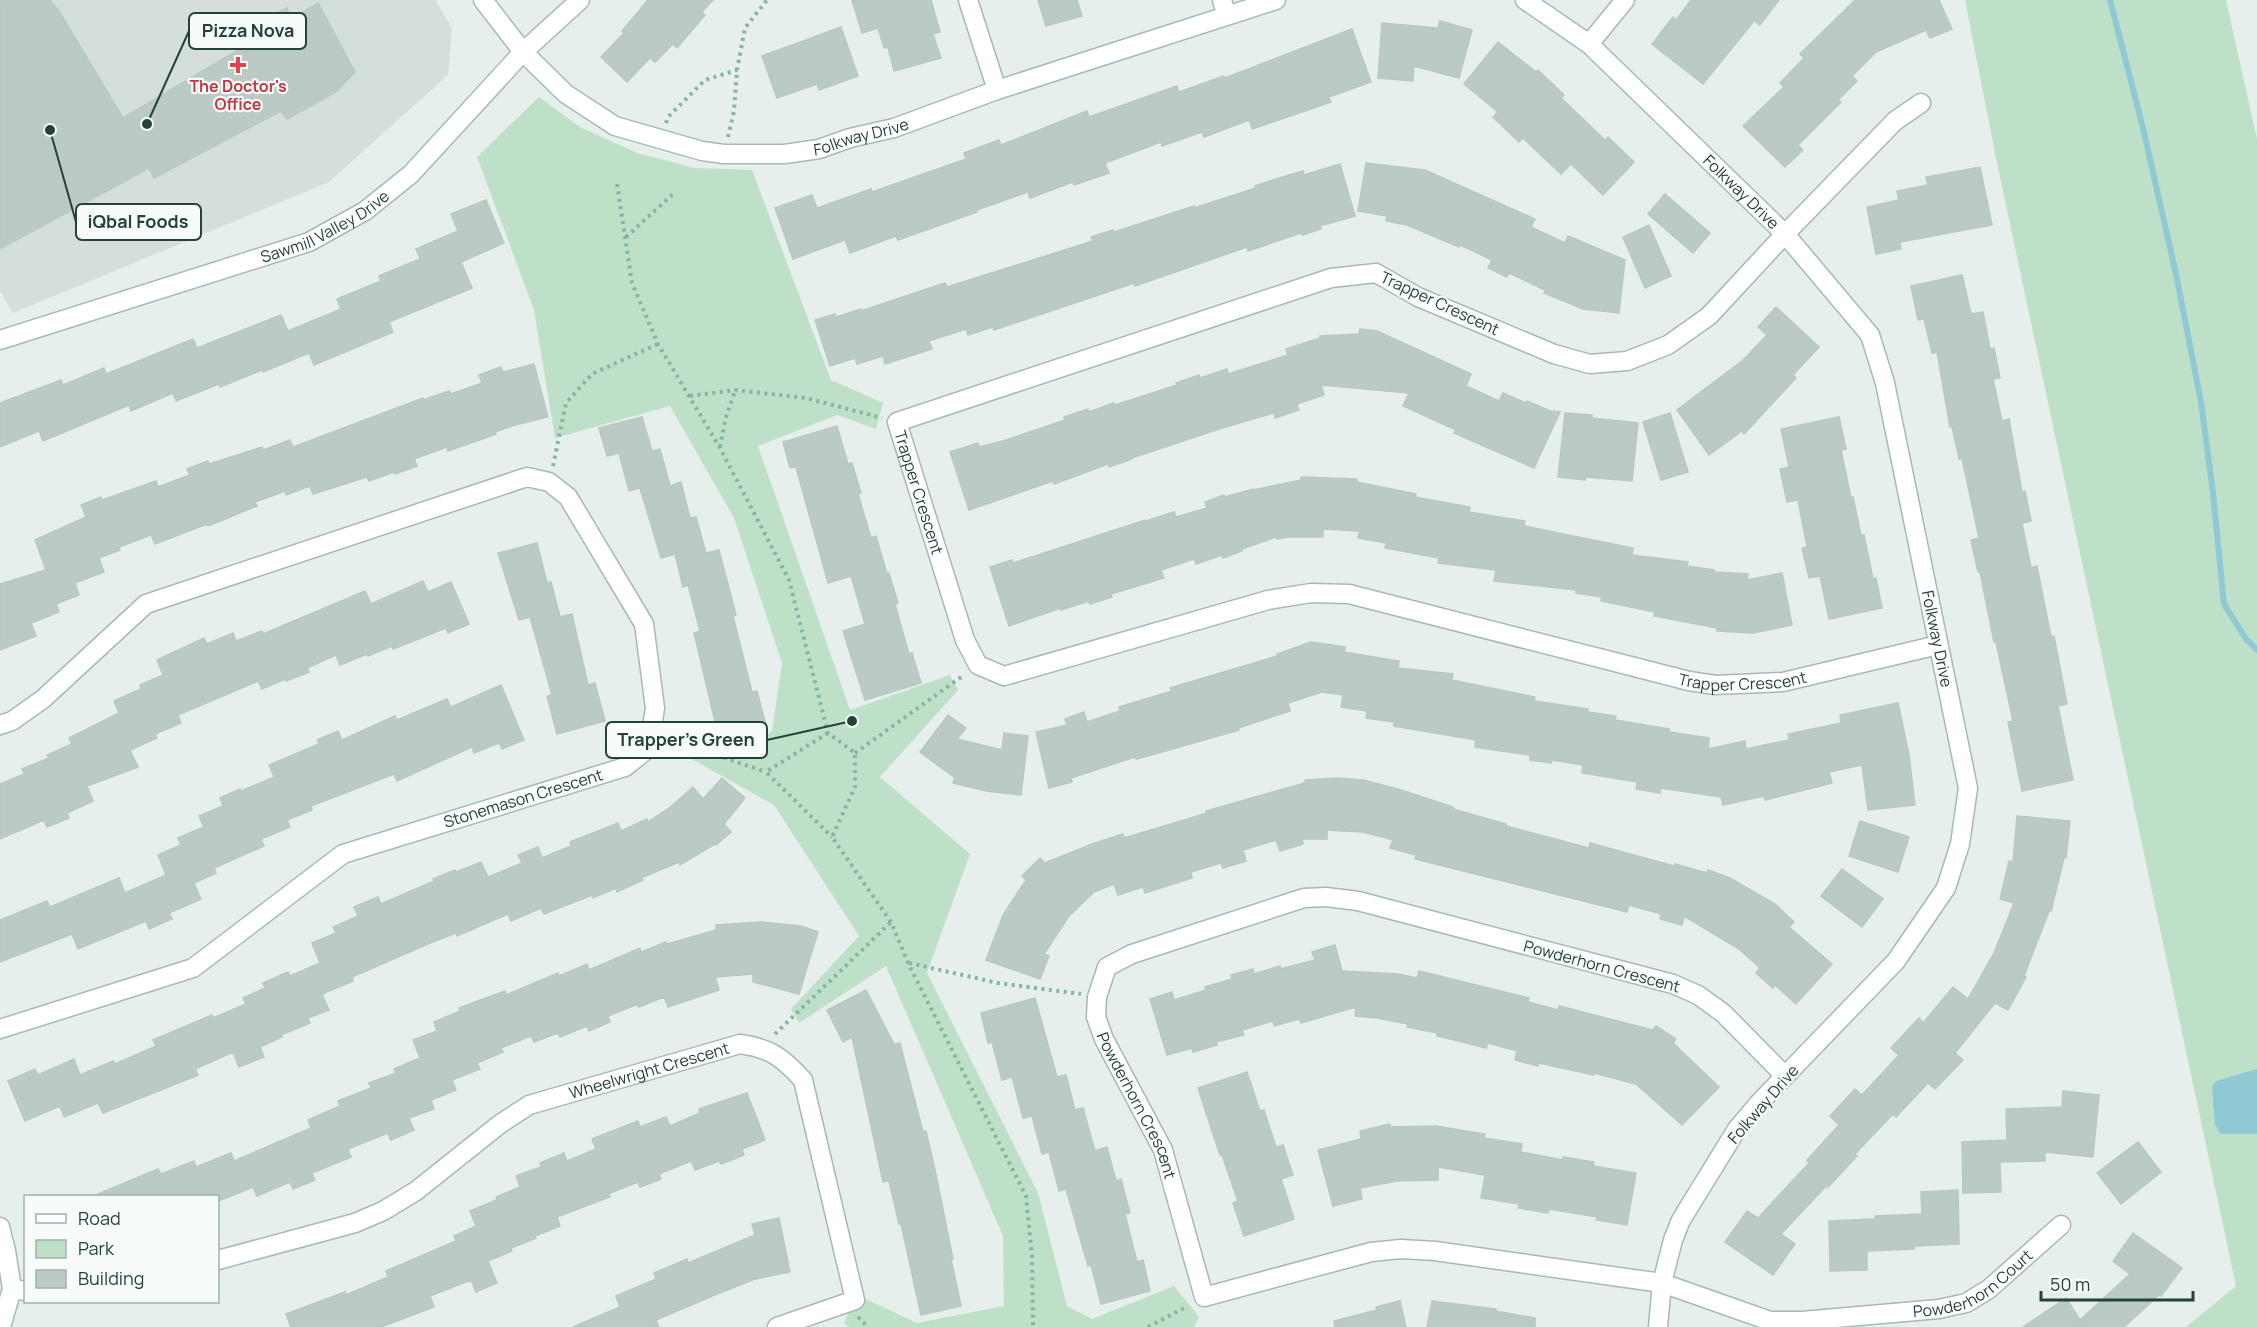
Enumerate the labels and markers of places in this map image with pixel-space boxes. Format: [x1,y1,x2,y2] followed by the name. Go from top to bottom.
[189,13,306,49] callout: Pizza Nova
[229,56,247,74] marker: The Doctor's Office
[189,75,287,115] place label: The Doctor's Office
[76,204,201,240] callout: iQbal Foods
[606,722,767,758] callout: Trapper's Green

